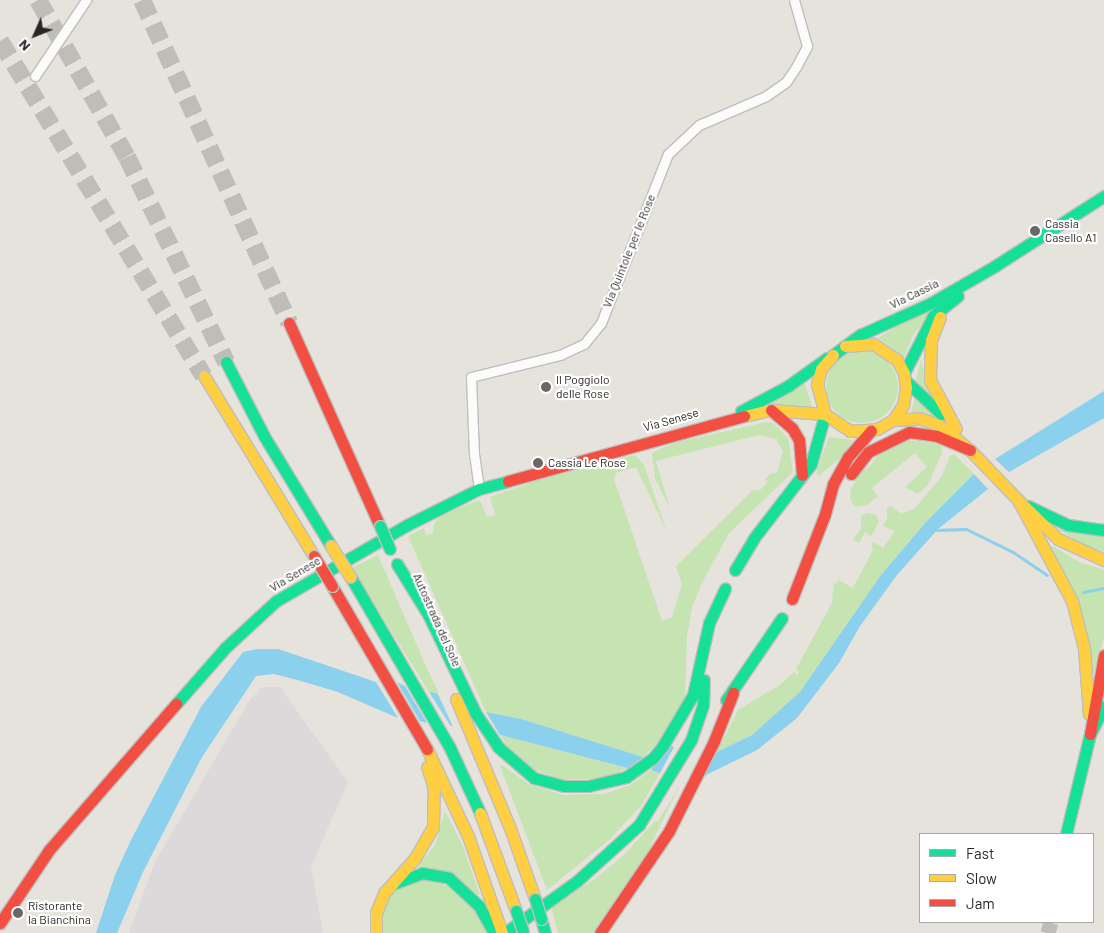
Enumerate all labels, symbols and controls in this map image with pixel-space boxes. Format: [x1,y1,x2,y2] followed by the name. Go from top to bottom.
[10,10,60,60] north arrow
[15,37,33,55] text: N
[600,192,658,310] street label: Via Quintole per le Rose
[1045,217,1096,245] place label: Cassia Casello A1
[1029,225,1041,237] marker: Cassia Casello A1
[887,276,941,312] street label: Via Cassia
[556,373,609,401] place label: Il Poggiolo delle Rose
[540,381,552,393] marker: Il Poggiolo delle Rose
[642,405,700,435] street label: Via Senese
[548,456,626,470] place label: Cassia Le Rose
[532,457,544,469] marker: Cassia Le Rose
[267,553,323,595] street label: Via Senese
[410,571,464,669] street label: Autostrada del Sole
[919,833,1094,923] legend
[966,844,994,862] text: Fast
[966,869,997,887] text: Slow
[966,894,995,912] text: Jam
[28,899,91,927] place label: Ristorante la Bianchina
[12,907,24,919] marker: Ristorante la Bianchina

